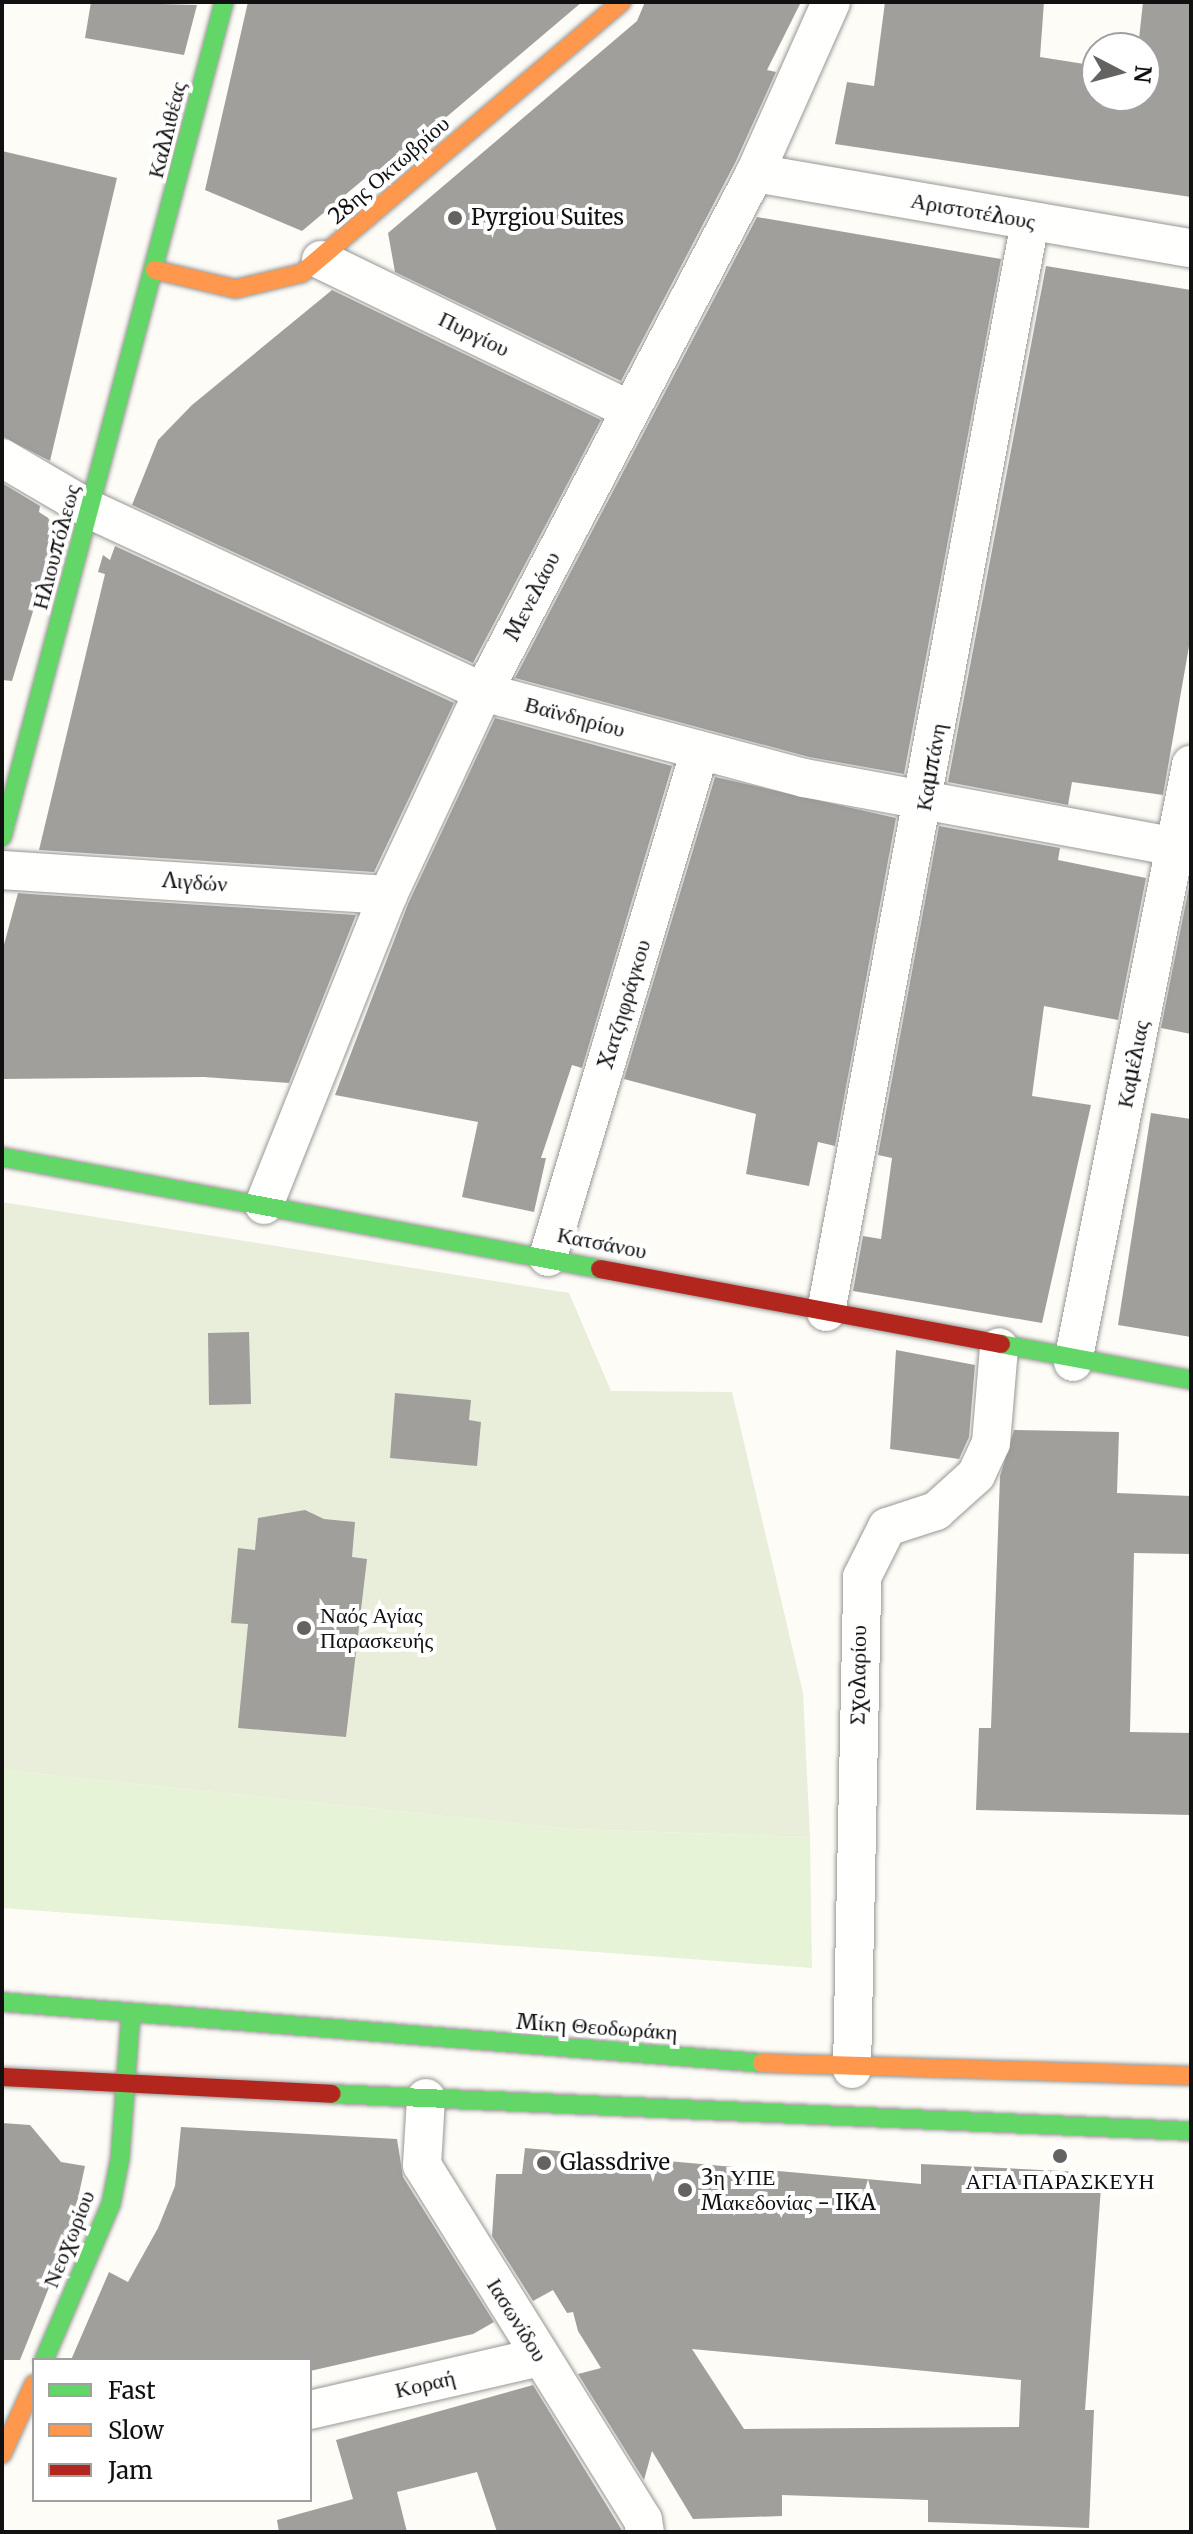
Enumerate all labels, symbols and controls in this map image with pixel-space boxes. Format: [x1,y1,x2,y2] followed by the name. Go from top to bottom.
[1081,32,1161,112] north arrow
[1128,64,1158,84] text: N
[142,79,192,181] street label: Καλλιθέας
[323,110,455,230] street label: 28ης Οκτωβρίου
[909,187,1037,235] street label: Αριστοτέλους
[471,205,624,231] place label: Pyrgiou Suites
[446,209,464,227] marker: Pyrgiou Suites
[434,306,514,362] street label: Πυργίου
[27,482,85,612] street label: Ηλιουπόλεως
[498,547,566,645] street label: Μενελάου
[522,691,628,743] street label: Βαϊνδηρίου
[910,721,952,813] street label: Καμπάνη
[162,867,228,897] street label: Λιγδών
[592,936,656,1072] street label: Χατζηφράγκου
[1112,1018,1154,1110] street label: Καμέλιας
[555,1221,649,1265] street label: Κατσάνου
[320,1602,433,1654] place label: Ναός Αγίας Παρασκευής
[295,1619,313,1637] marker: Ναός Αγίας Παρασκευής
[844,1625,872,1725] street label: Σχολαρίου
[515,2008,679,2046] street label: Μίκη Θεοδωράκη
[1051,2147,1069,2165] marker: ΑΓΙΑ ΠΑΡΑΣΚΕΥΗ
[560,2150,670,2176] place label: Glassdrive
[535,2154,553,2172] marker: Glassdrive
[701,2164,876,2216] place label: 3η ΥΠΕ Μακεδονίας - IKA
[966,2169,1154,2195] place label: ΑΓΙΑ ΠΑΡΑΣΚΕΥΗ
[676,2181,694,2199] marker: 3η ΥΠΕ Μακεδονίας - IKA
[38,2187,100,2291] street label: Νεοχωρίου
[481,2273,553,2367] street label: Ιασωνίδου
[32,2358,312,2502] legend
[392,2364,458,2404] street label: Κοραή
[108,2375,156,2406] text: Fast
[108,2415,164,2446] text: Slow
[108,2455,153,2486] text: Jam

